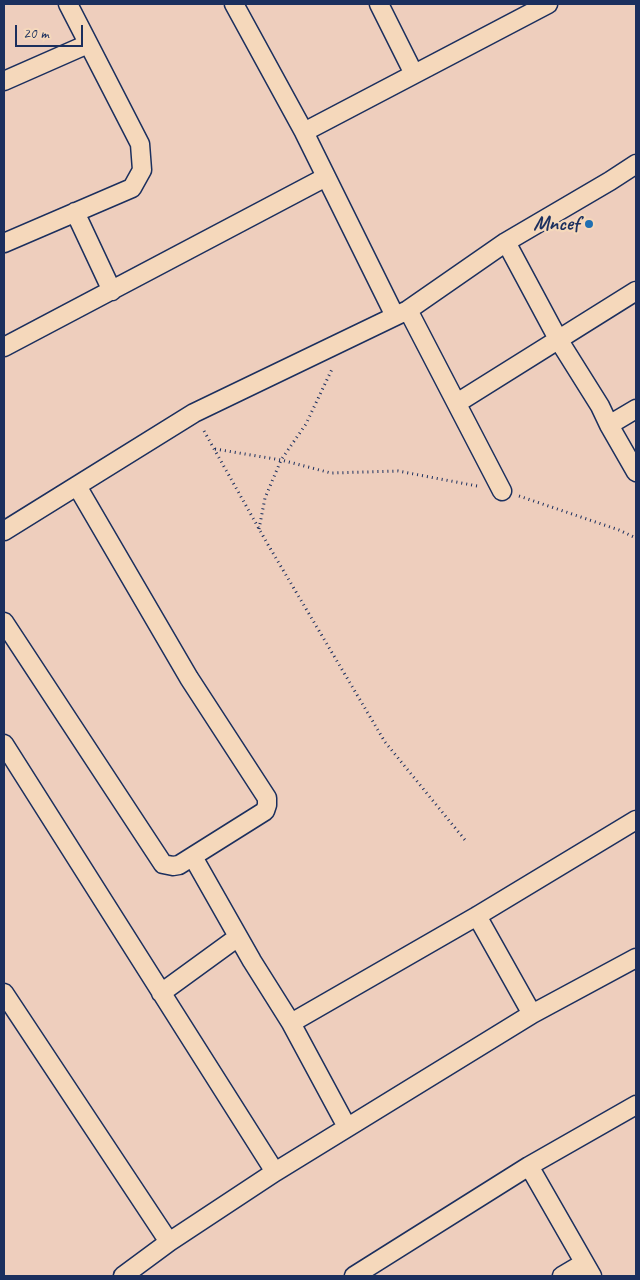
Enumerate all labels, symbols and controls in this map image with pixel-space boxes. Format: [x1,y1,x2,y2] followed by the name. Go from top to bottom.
[18,15,85,47] scale bar
[23,24,49,43] text: 20 m
[533,211,579,237] place label: Mncef
[583,218,595,230] marker: Mncef

